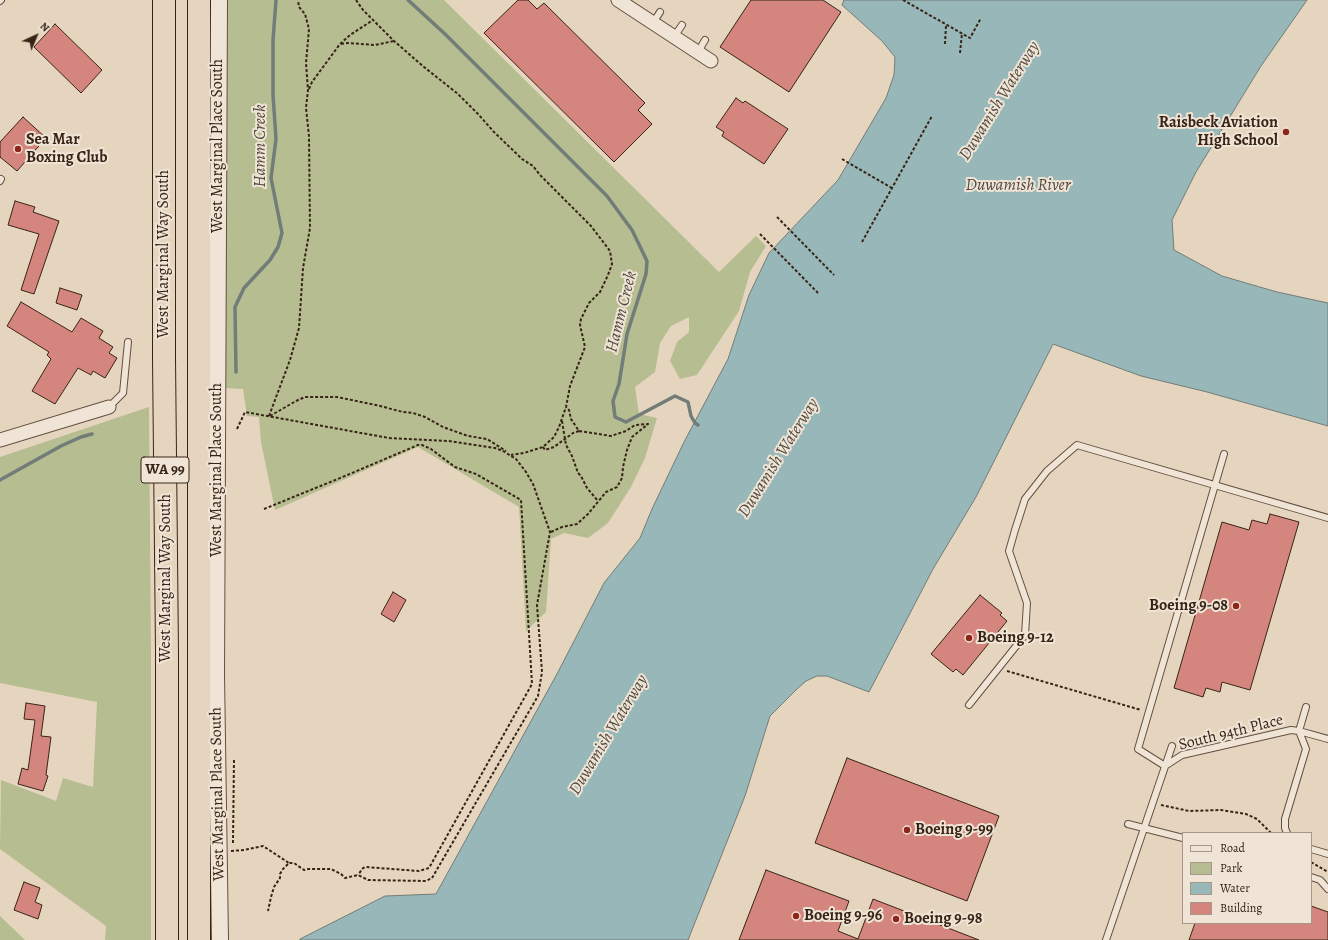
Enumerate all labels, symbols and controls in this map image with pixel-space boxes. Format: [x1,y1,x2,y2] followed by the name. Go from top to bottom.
[16,16,56,56] north arrow
[37,19,53,35] text: N
[955,38,1045,164] water label: Duwamish Waterway
[208,59,228,233] street label: West Marginal Place South
[251,104,271,188] water label: Hamm Creek
[1159,113,1278,151] place label: Raisbeck Aviation High School
[1281,127,1291,137] marker: Raisbeck Aviation High School
[26,130,108,168] place label: Sea Mar Boxing Club
[13,144,23,154] marker: Sea Mar Boxing Club
[154,170,174,338] street label: West Marginal Way South
[965,176,1071,196] water label: Duwamish River
[602,269,642,355] water label: Hamm Creek
[207,383,227,557] street label: West Marginal Place South
[734,395,824,521] water label: Duwamish Waterway
[141,457,189,483] road number: WA 99
[156,494,176,662] street label: West Marginal Way South
[1149,596,1228,616] place label: Boeing 9-08
[1231,601,1241,611] marker: Boeing 9-08
[977,628,1054,648] place label: Boeing 9-12
[964,633,974,643] marker: Boeing 9-12
[565,671,653,799] water label: Duwamish Waterway
[207,707,229,881] street label: West Marginal Place South
[1177,711,1285,755] street label: South 94th Place
[915,820,993,840] place label: Boeing 9-99
[902,825,912,835] marker: Boeing 9-99
[1182,832,1312,924] legend
[1220,840,1245,856] text: Road
[1220,860,1243,876] text: Park
[1220,880,1250,896] text: Water
[1220,900,1262,916] text: Building
[804,906,882,926] place label: Boeing 9-96
[904,909,982,929] place label: Boeing 9-98
[791,911,801,921] marker: Boeing 9-96
[891,914,901,924] marker: Boeing 9-98

